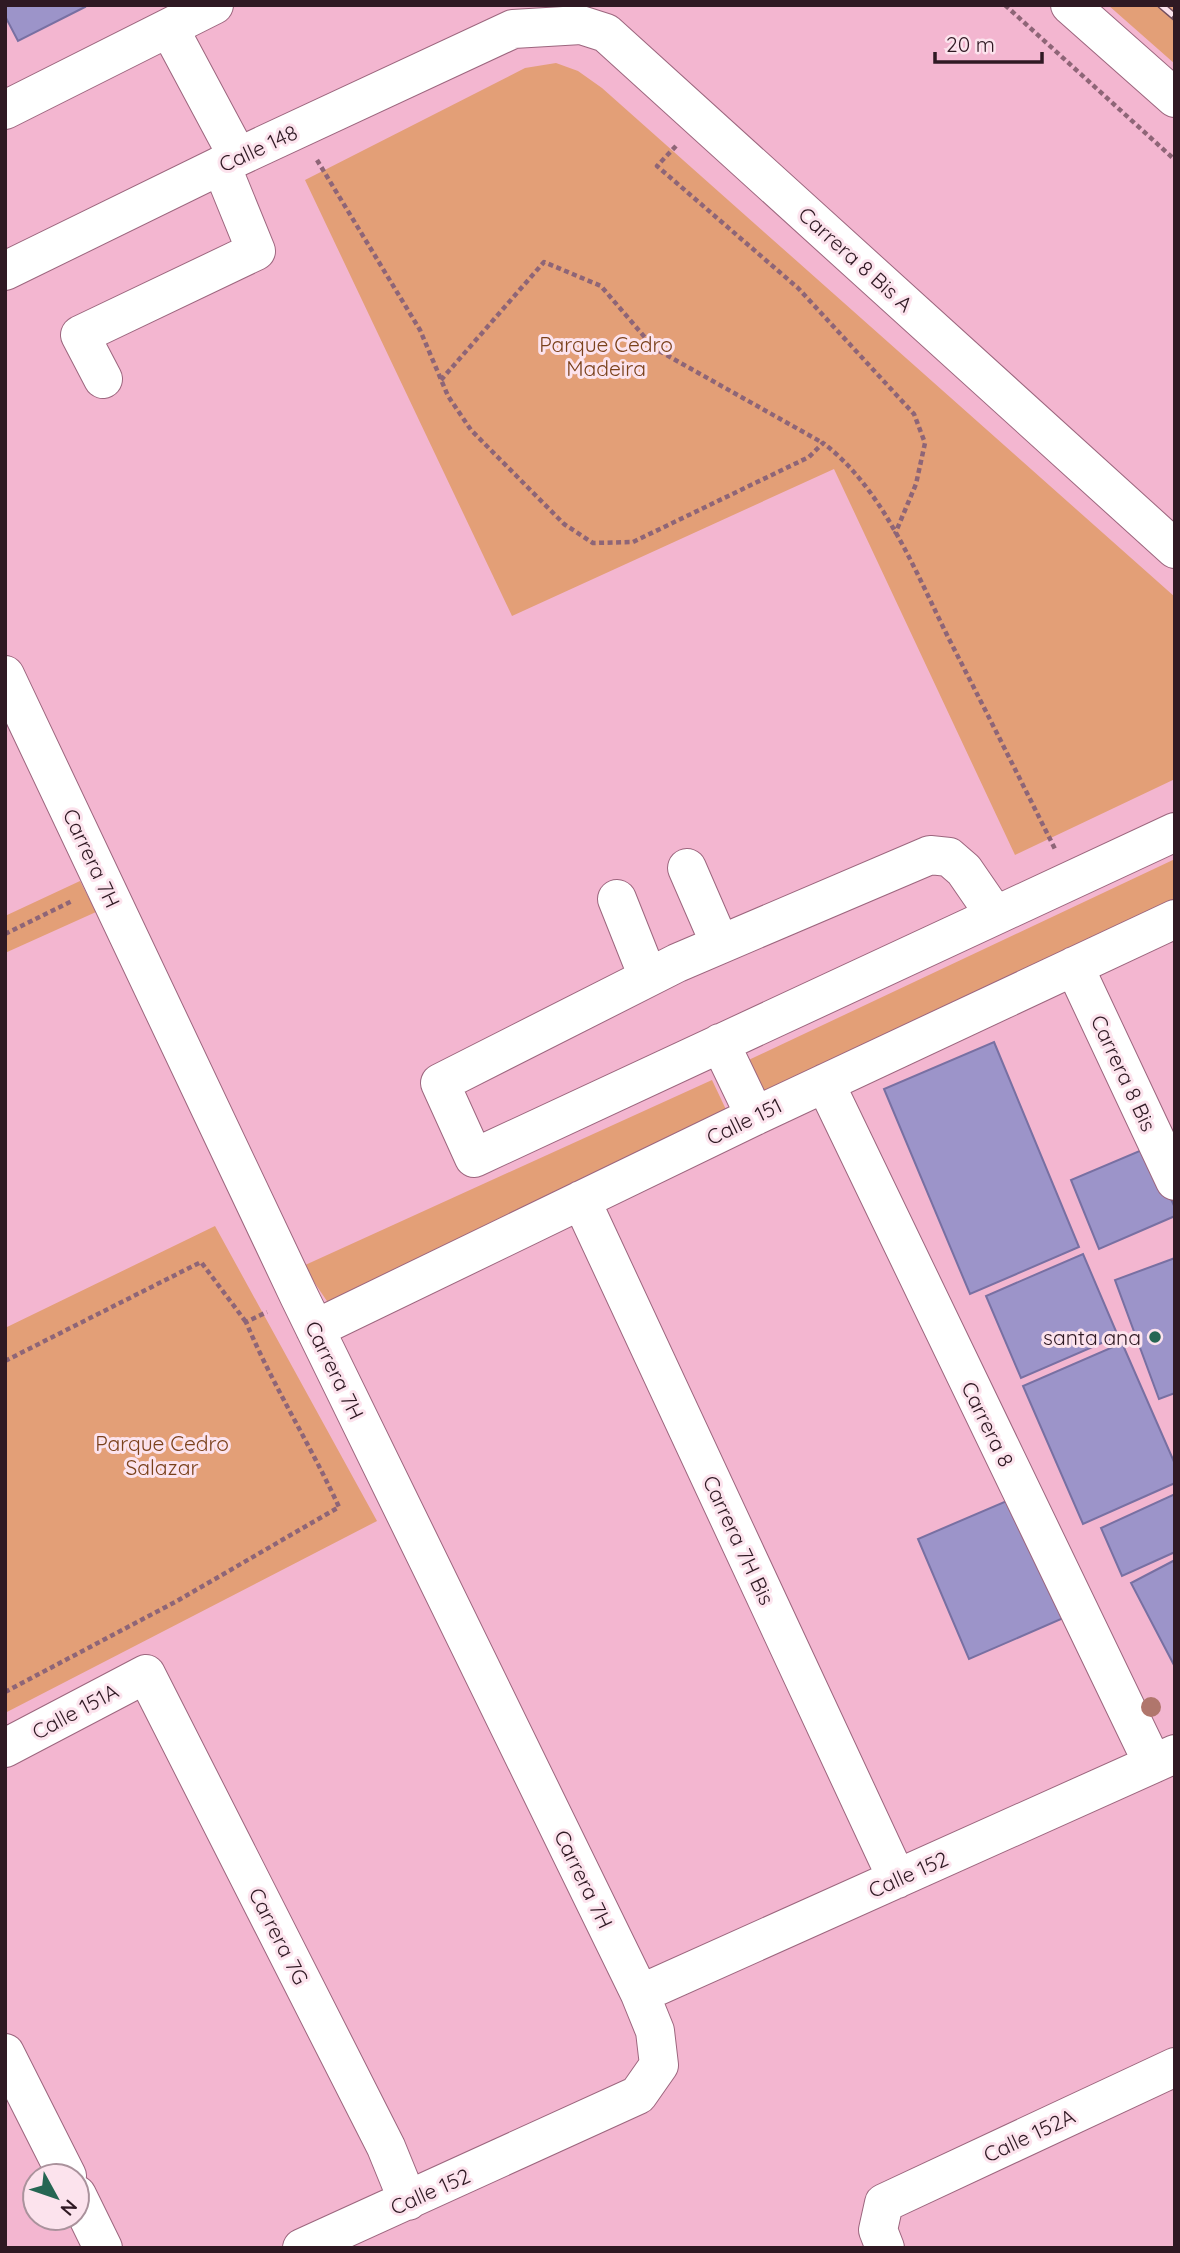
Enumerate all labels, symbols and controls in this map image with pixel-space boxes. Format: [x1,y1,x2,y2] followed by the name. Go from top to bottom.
[935,21,1042,65] scale bar
[946,31,995,57] text: 20 m
[215,119,301,177] street label: Calle 148
[794,201,918,317] street label: Carrera 8 Bis A
[539,331,673,381] park label: Parque Cedro Madeira
[58,804,126,912] street label: Carrera 7H
[1086,1011,1162,1135] street label: Carrera 8 Bis
[702,1092,786,1150] street label: Calle 151
[300,1317,370,1423] street label: Carrera 7H
[1043,1324,1141,1350] place label: santa ana
[1147,1329,1163,1345] marker: santa ana
[956,1377,1020,1471] street label: Carrera 8
[95,1430,229,1480] park label: Parque Cedro Salazar
[698,1471,780,1609] street label: Carrera 7H Bis
[27,1677,123,1745] street label: Calle 151A
[549,1826,619,1932] street label: Carrera 7H
[864,1845,952,1903] street label: Calle 152
[244,1883,314,1989] street label: Carrera 7G
[979,2103,1079,2167] street label: Calle 152A
[21,2162,91,2232] north arrow
[386,2162,474,2220] street label: Calle 152
[55,2195,83,2221] text: N

